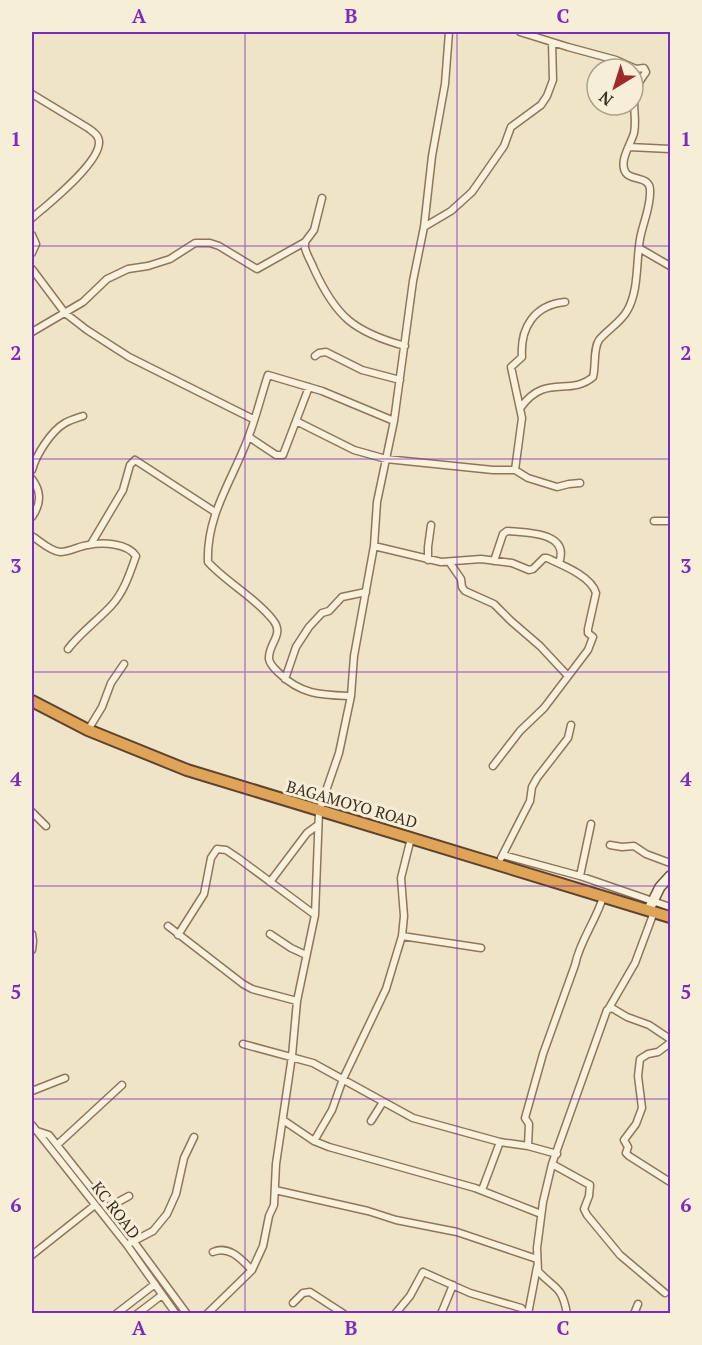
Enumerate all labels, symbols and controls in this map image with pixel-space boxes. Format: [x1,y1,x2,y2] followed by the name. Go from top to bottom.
[132,2,147,29] text: A
[345,2,358,29] text: B
[556,2,570,29] text: C
[585,57,645,117] north arrow
[594,86,617,111] text: N
[10,125,22,152] text: 1
[680,125,692,152] text: 1
[10,339,22,366] text: 2
[680,339,692,366] text: 2
[10,552,22,579] text: 3
[680,552,692,579] text: 3
[10,765,22,792] text: 4
[680,765,692,792] text: 4
[284,775,420,833] street label: BAGAMOYO ROAD
[10,978,22,1005] text: 5
[680,978,692,1005] text: 5
[87,1177,145,1243] street label: KC ROAD
[10,1191,22,1218] text: 6
[680,1191,692,1218] text: 6
[132,1314,147,1341] text: A
[345,1314,358,1341] text: B
[556,1314,570,1341] text: C

